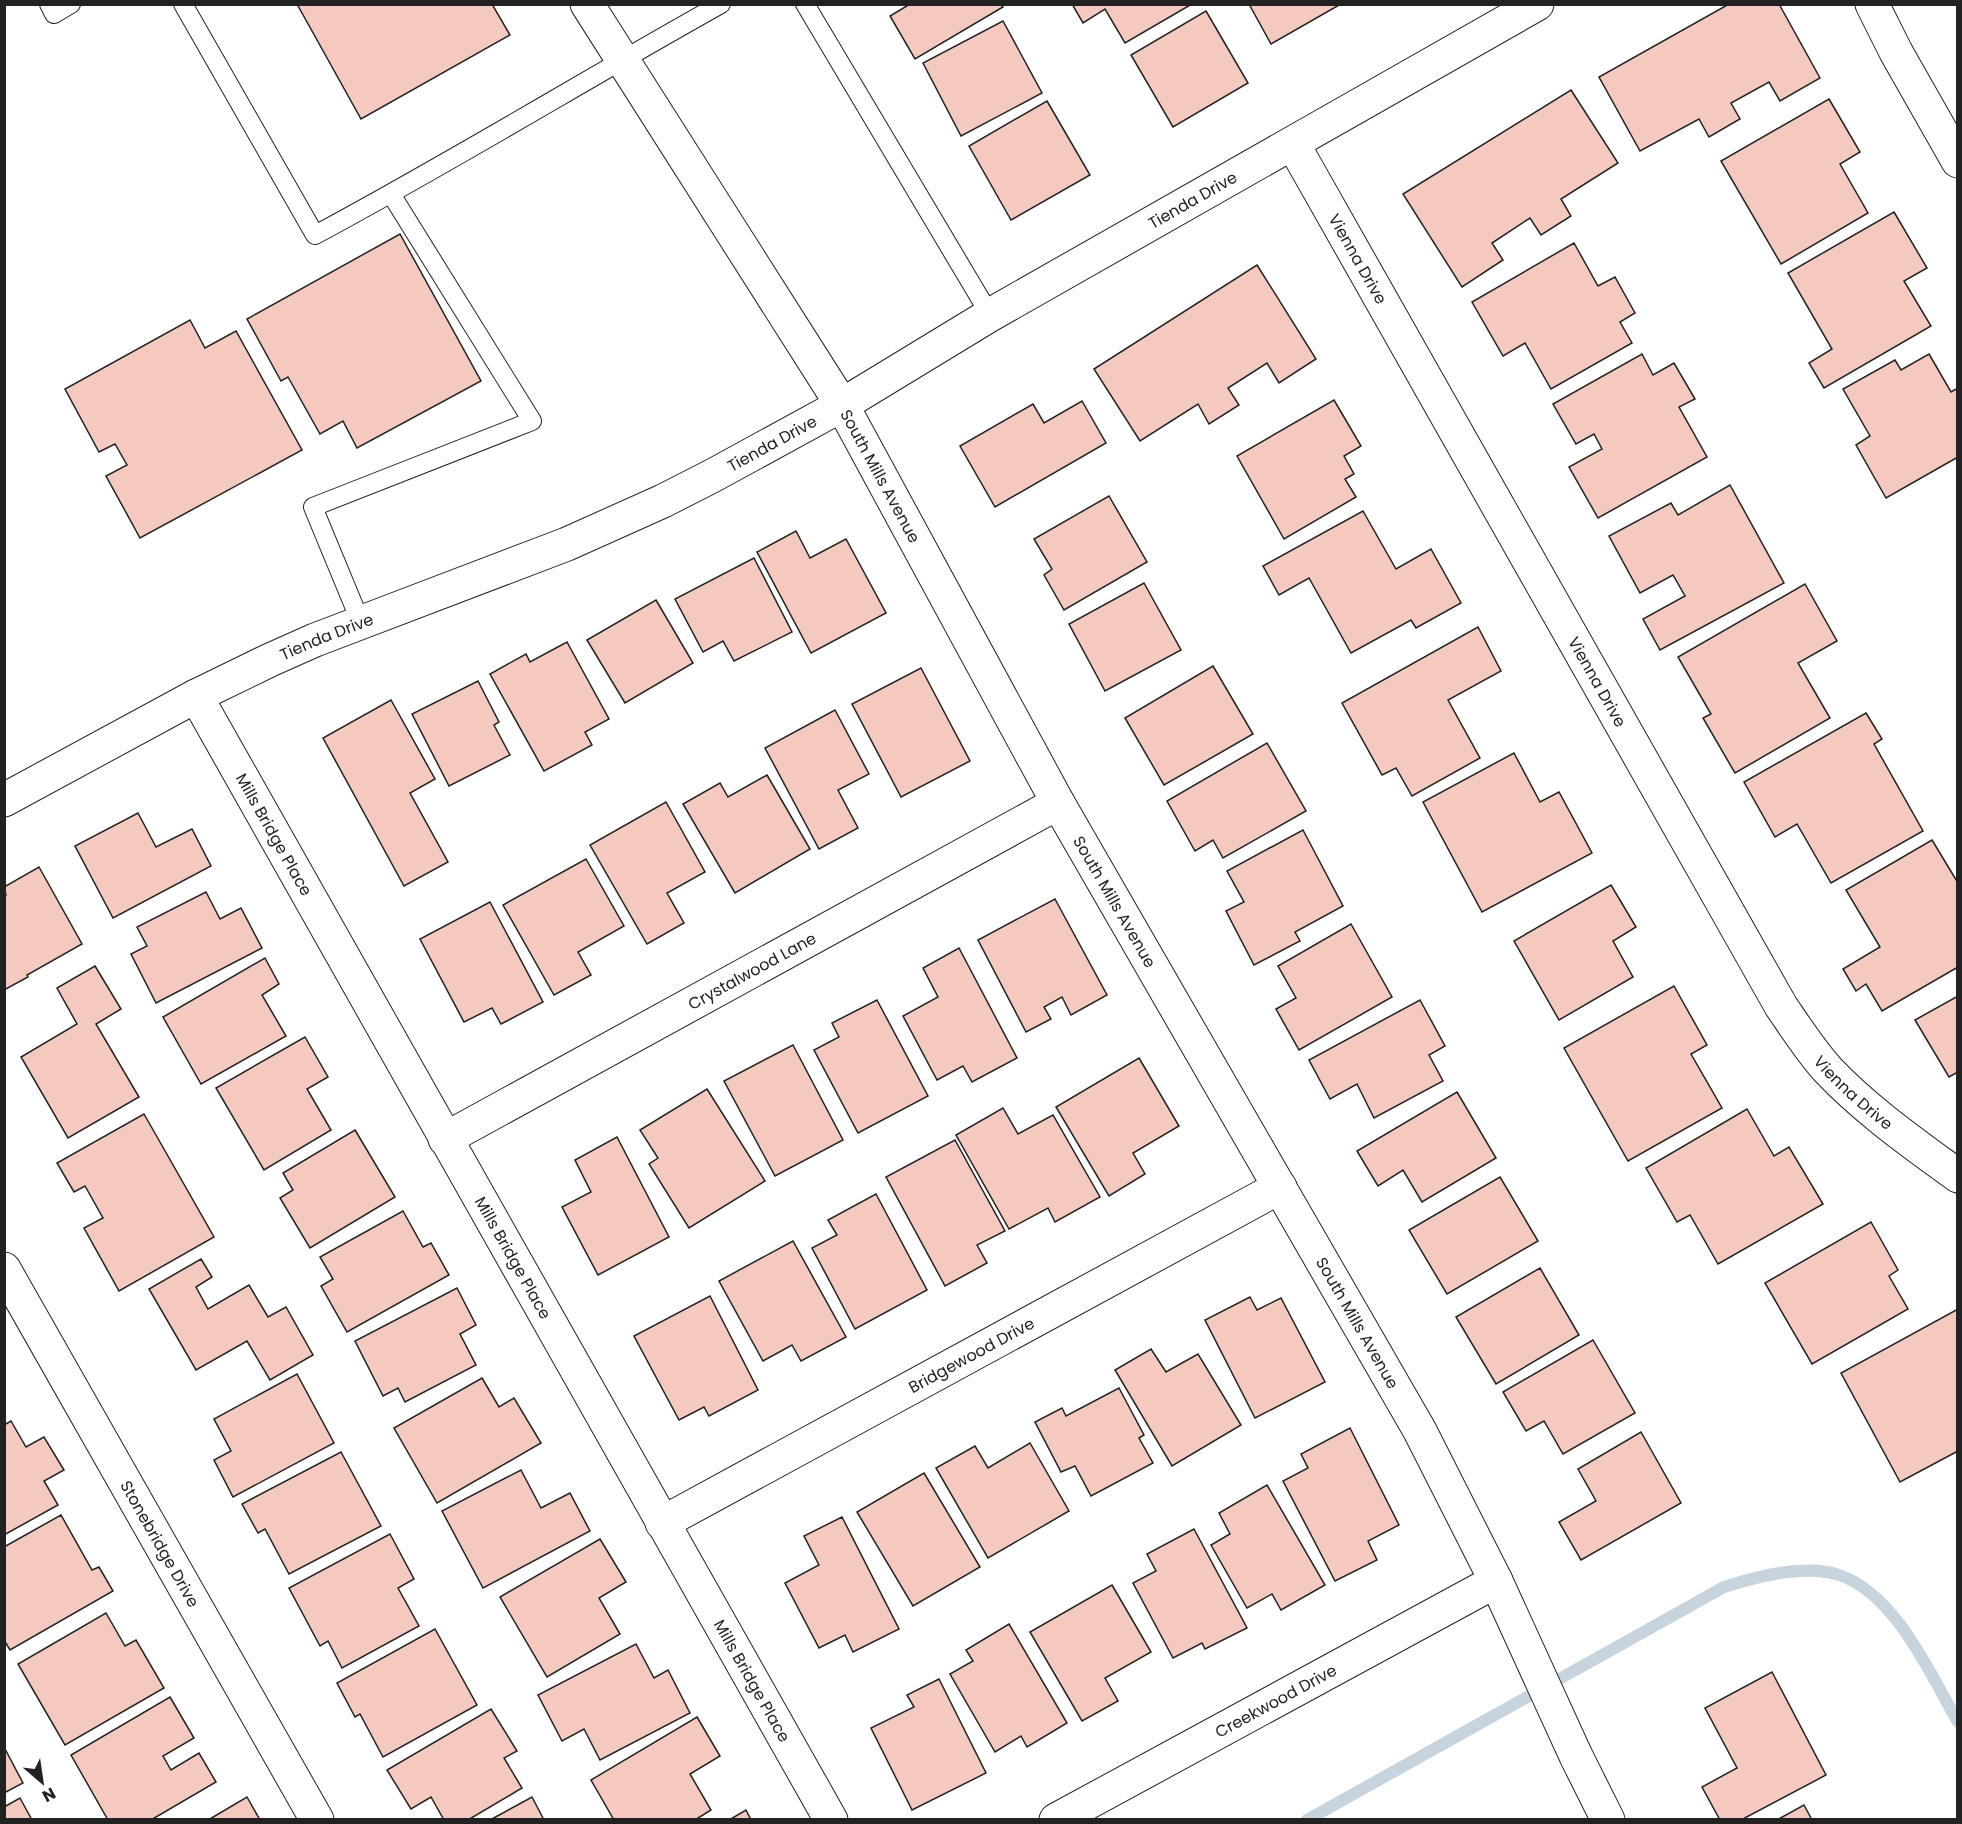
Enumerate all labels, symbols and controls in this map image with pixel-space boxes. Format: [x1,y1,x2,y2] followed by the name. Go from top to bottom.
[1144,165,1241,234] street label: Tienda Drive
[1323,210,1393,308] street label: Vienna Drive
[835,405,926,547] street label: South Mills Avenue
[723,409,821,477] street label: Tienda Drive
[276,607,377,666] street label: Tienda Drive
[1563,632,1632,731] street label: Vienna Drive
[230,769,318,900] street label: Mills Bridge Place
[1068,832,1162,972] street label: South Mills Avenue
[684,926,820,1015] street label: Crystalwood Lane
[1809,1050,1898,1135] street label: Vienna Drive
[469,1192,557,1323] street label: Mills Bridge Place
[1311,1253,1405,1393] street label: South Mills Avenue
[904,1311,1038,1398] street label: Bridgewood Drive
[115,1476,205,1611] street label: Stonebridge Drive
[708,1615,796,1746] street label: Mills Bridge Place
[1211,1658,1341,1743] street label: Creekwood Drive
[12,1752,72,1812] north arrow
[38,1782,60,1808] text: N

